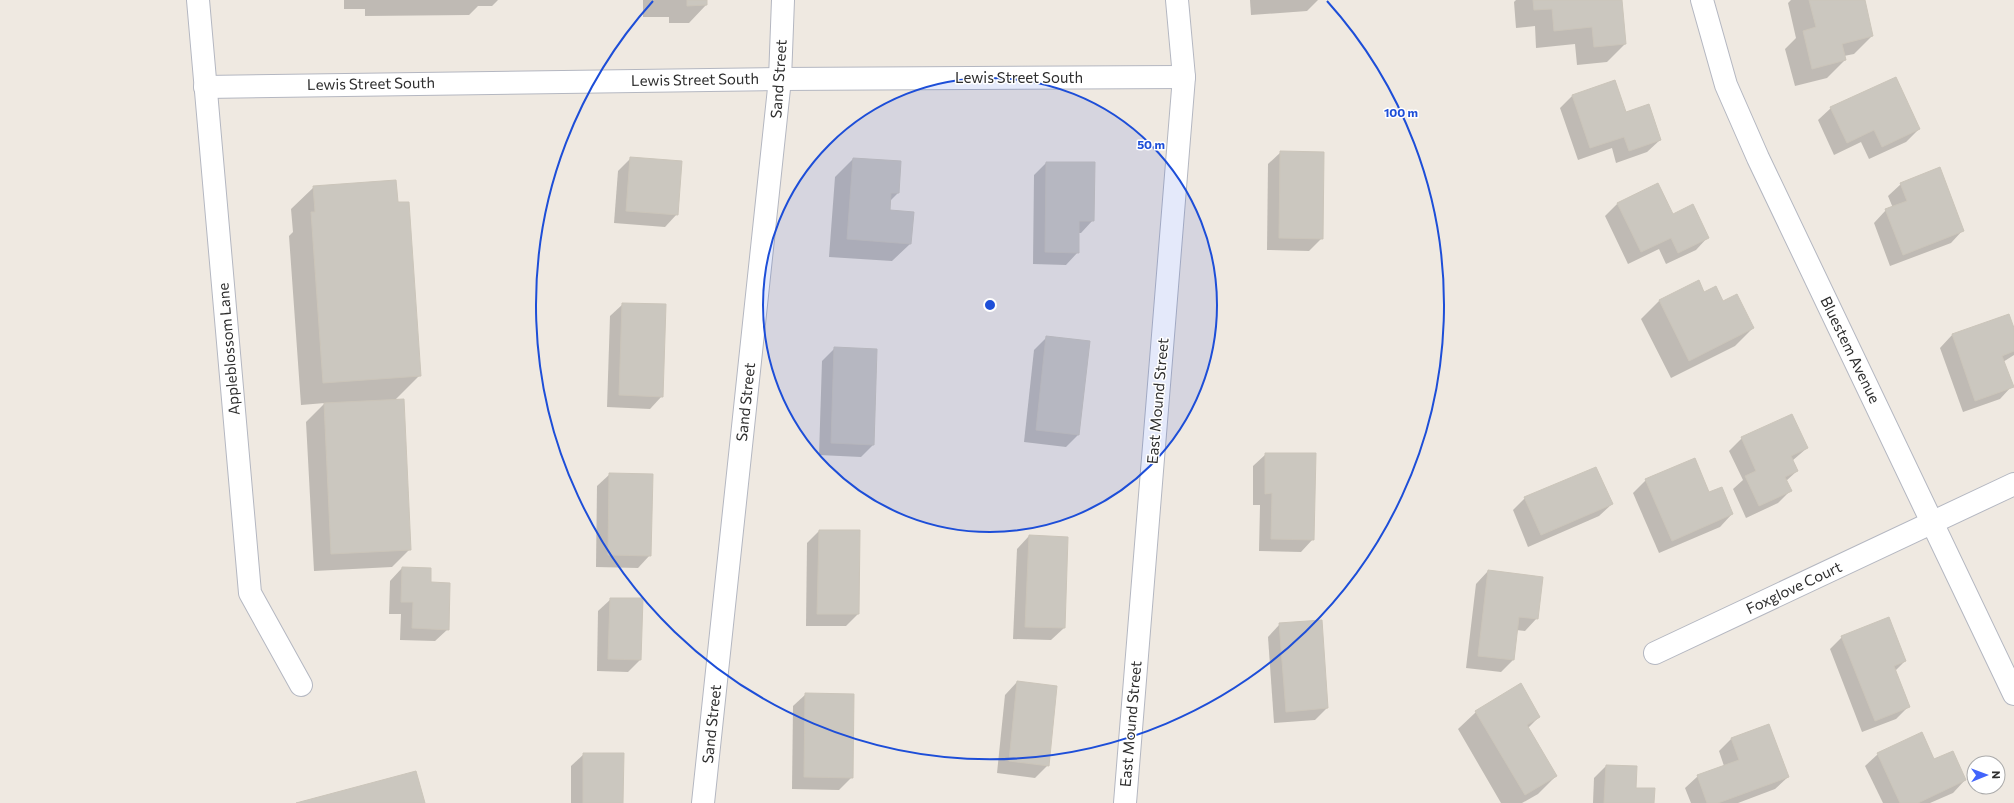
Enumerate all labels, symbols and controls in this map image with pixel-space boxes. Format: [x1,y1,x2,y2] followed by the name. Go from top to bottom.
[766,39,790,119] street label: Sand Street
[955,68,1083,86] street label: Lewis Street South
[631,69,759,89] street label: Lewis Street South
[307,73,435,93] street label: Lewis Street South
[1384,105,1418,119] text: 100 m
[1137,137,1165,151] text: 50 m
[213,282,243,416] street label: Appleblossom Lane
[1817,293,1885,406] street label: Bluestem Avenue
[983,298,997,312] centre of rings
[1143,337,1171,465] street label: East Mound Street
[732,362,758,442] street label: Sand Street
[1743,557,1844,617] street label: Foxglove Court
[1116,660,1144,788] street label: East Mound Street
[698,684,724,764] street label: Sand Street
[1966,755,2006,795] north arrow
[1990,771,2003,779] text: N

